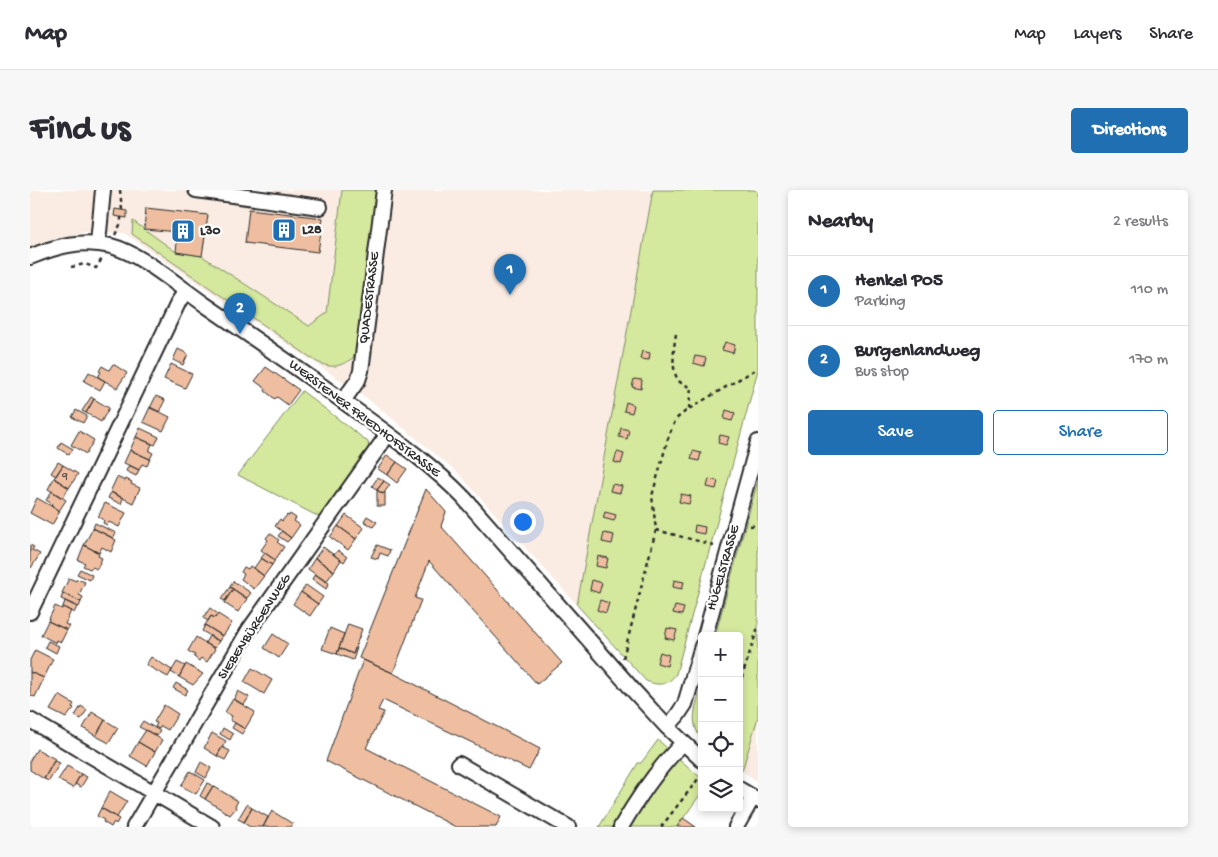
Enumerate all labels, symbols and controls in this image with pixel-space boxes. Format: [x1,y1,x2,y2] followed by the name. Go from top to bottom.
[25,20,67,49] text: Map
[1014,24,1046,45] text: Map
[1074,24,1121,45] text: Layers
[1149,24,1193,45] text: Share
[1071,108,1188,153] button: Directions
[30,110,130,151] text: Find us
[808,210,873,235] text: Nearby
[1113,213,1168,232] text: 2 results
[271,217,297,243] building icon: L28
[170,218,196,244] building icon: L30
[302,222,322,239] place label: L28
[200,223,220,240] place label: L30
[356,250,384,345] street label: QUADESTRASSE
[494,254,526,295] pin: 1
[855,270,943,293] text: Henkel P05
[821,281,827,300] text: 1
[1131,281,1168,300] text: 110 m
[224,293,256,334] pin: 2
[855,293,906,312] text: Parking
[855,340,980,363] text: Burgenlandweg
[820,351,828,370] text: 2
[1129,351,1168,370] text: 170 m
[285,356,444,482] street label: WERSTENER FRIEDHOFSTRASSE
[855,363,909,382] text: Bus stop
[808,410,983,455] button: Save
[993,410,1168,455] button: Share
[61,471,68,483] house number: 9
[510,509,536,535] your location
[704,522,745,613] street label: HÜGELSTRASSE
[215,570,296,683] street label: SIEBENBÜRGENWEG
[698,632,743,812] map controls
[698,632,743,677] button: +
[698,677,743,722] button: −
[698,722,743,767] button: locate
[698,767,743,812] button: layers

